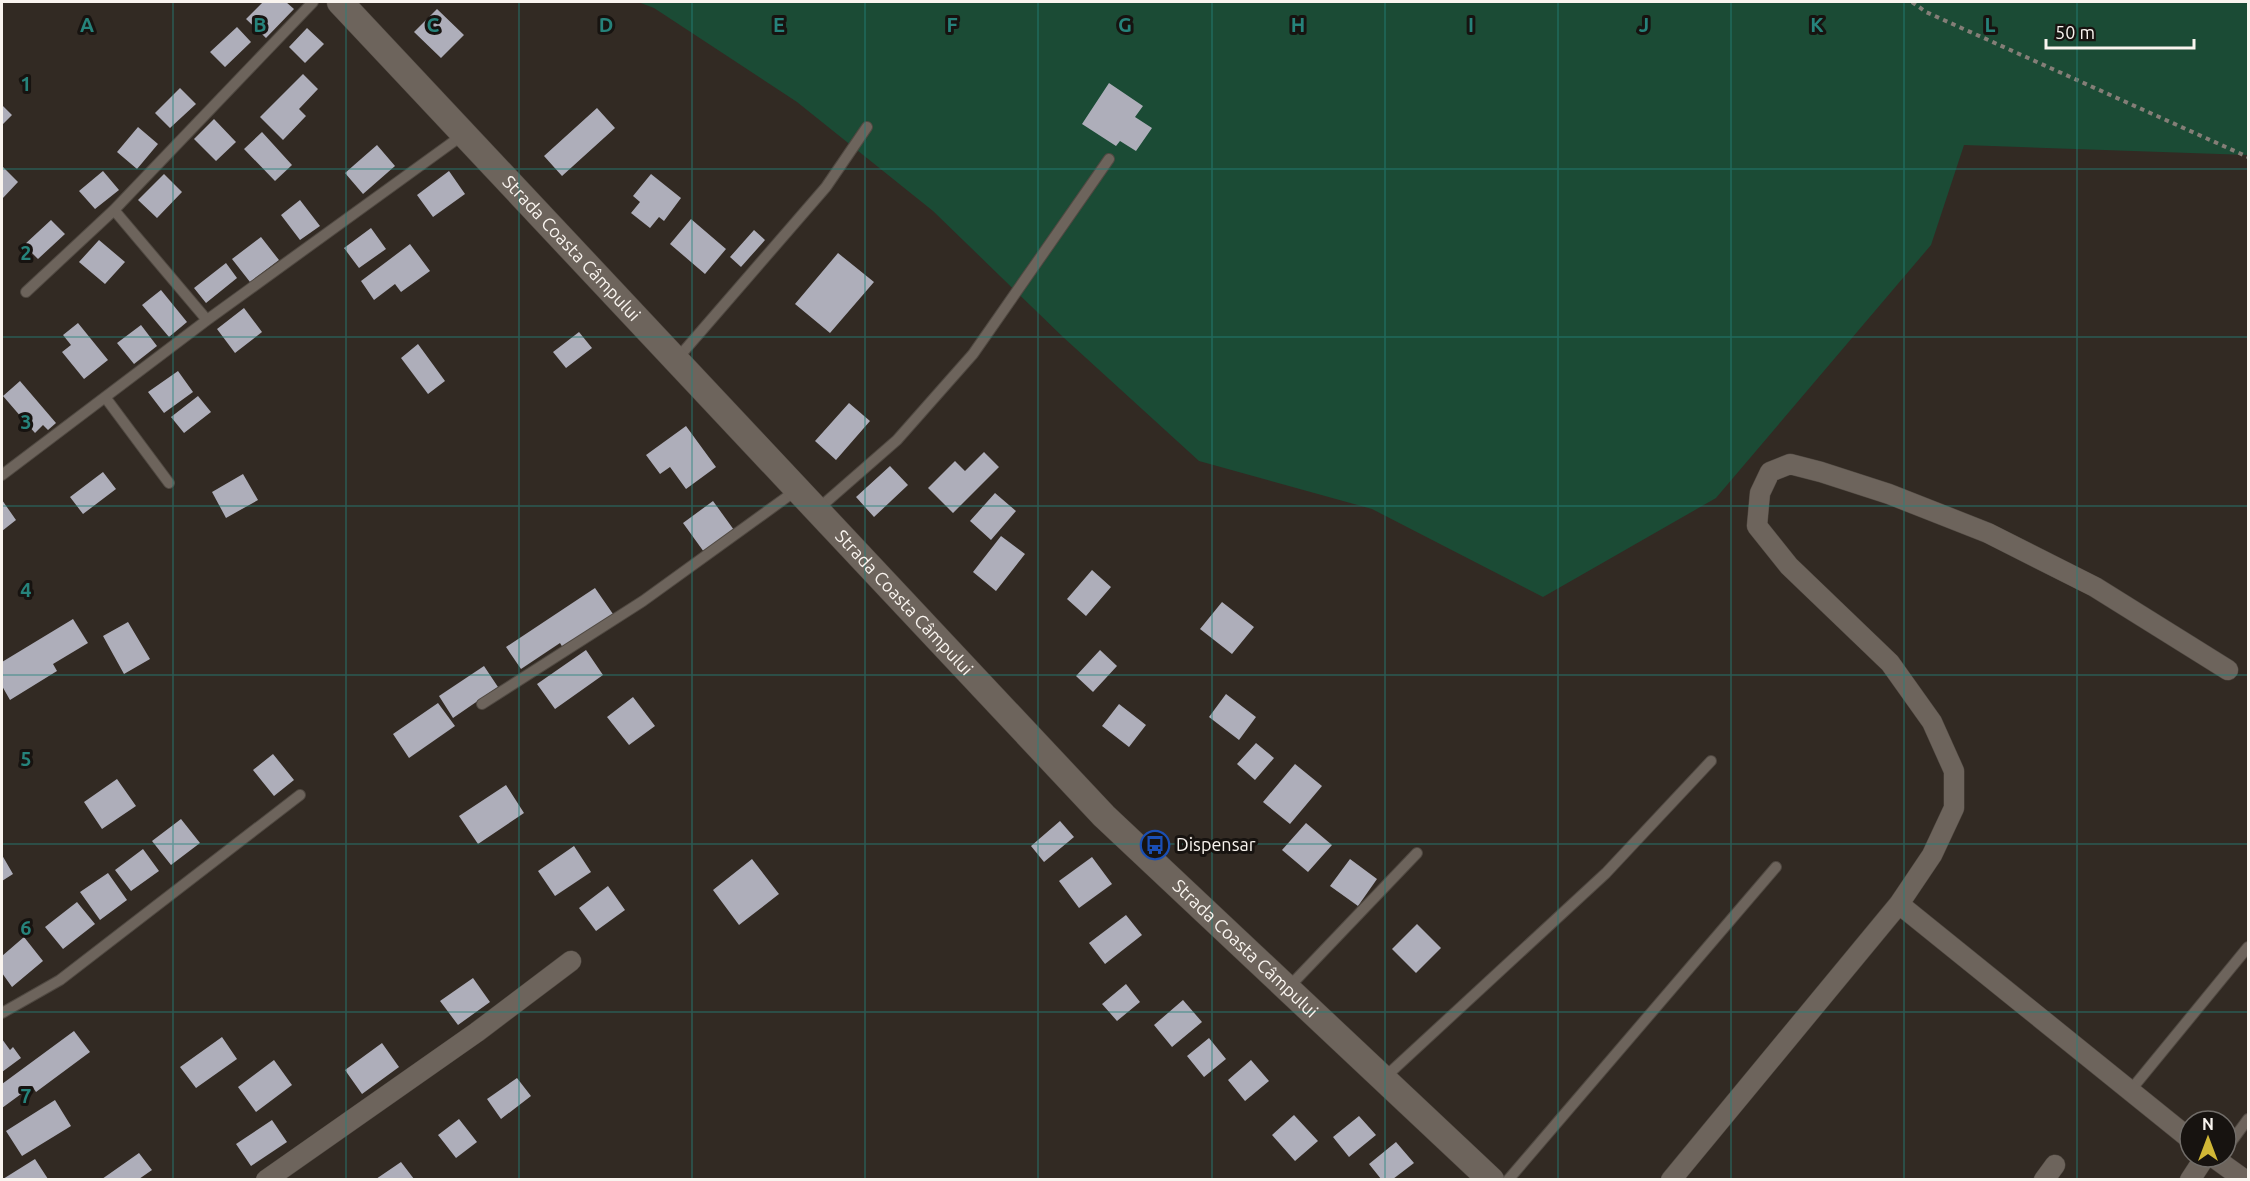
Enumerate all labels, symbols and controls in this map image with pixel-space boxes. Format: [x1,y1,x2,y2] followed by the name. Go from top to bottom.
[2046,12,2194,50] scale bar
[80,13,94,36] text: A
[253,13,267,36] text: B
[427,13,440,36] text: C
[599,13,613,36] text: D
[773,13,785,36] text: E
[946,13,958,36] text: F
[1118,13,1132,36] text: G
[1291,13,1305,36] text: H
[1468,13,1474,36] text: I
[1639,13,1649,36] text: J
[1810,13,1824,36] text: K
[1985,13,1996,36] text: L
[2055,22,2095,42] text: 50 m
[20,72,32,95] text: 1
[499,171,645,324] street label: Strada Coasta Câmpului
[20,241,32,264] text: 2
[20,410,32,433] text: 3
[832,525,978,679] street label: Strada Coasta Câmpului
[20,578,32,601] text: 4
[20,747,32,770] text: 5
[1139,829,1171,861] bus stop icon: Dispensar
[1176,834,1256,854] place label: Dispensar
[1169,875,1322,1021] street label: Strada Coasta Câmpului
[20,916,32,939] text: 6
[20,1084,32,1107] text: 7
[2178,1109,2238,1169] north arrow
[2202,1115,2214,1133] text: N

